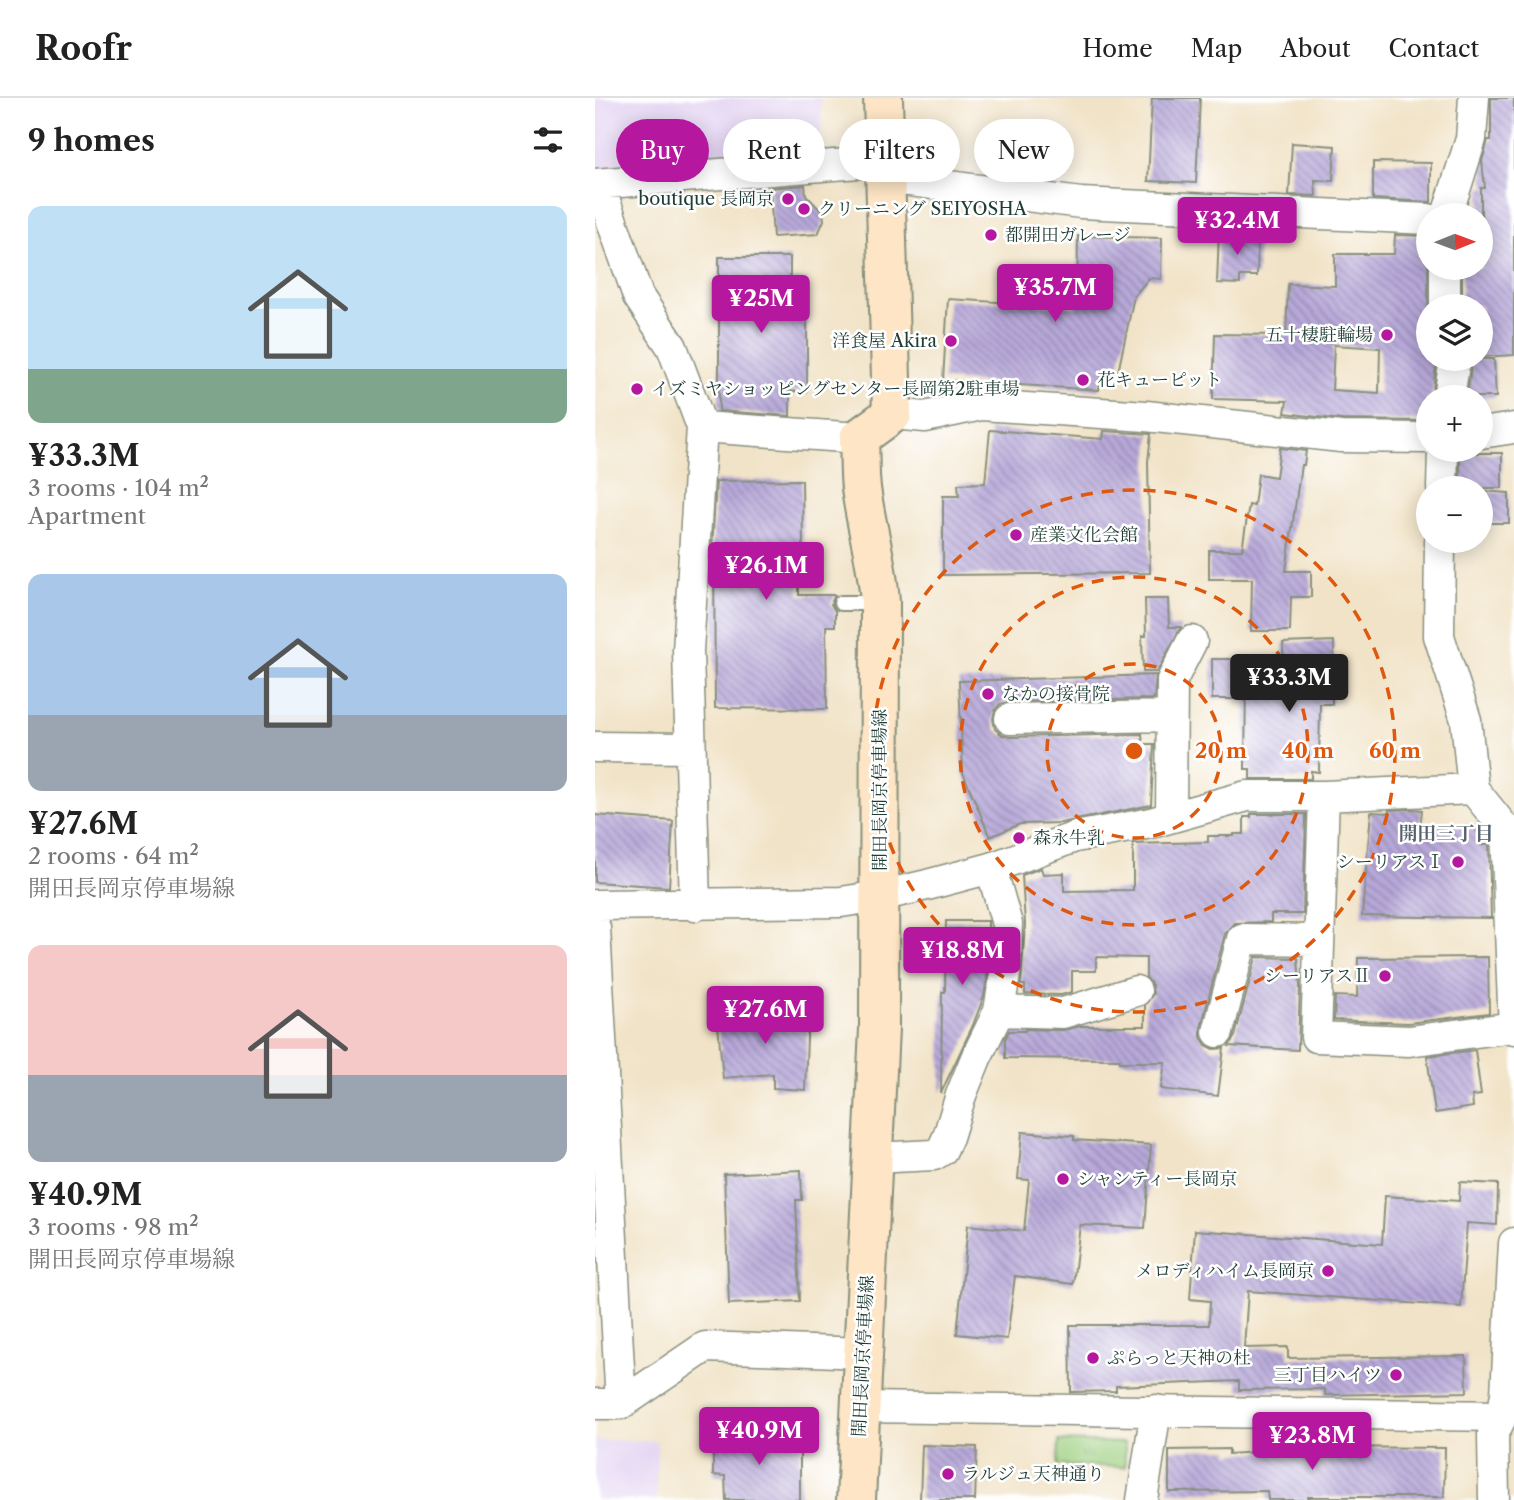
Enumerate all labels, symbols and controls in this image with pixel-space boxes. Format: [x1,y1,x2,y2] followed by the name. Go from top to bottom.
[35,28,132,69] text: Roofr
[1082,34,1153,63] text: Home
[1191,34,1242,63] text: Map
[1280,34,1351,63] text: About
[1389,34,1479,63] text: Contact
[616,119,709,182] chip: Buy
[723,119,825,182] chip: Rent
[839,119,960,182] chip: Filters
[974,119,1074,182] chip: New
[529,121,567,159] icon: filters
[28,122,155,159] text: 9 homes
[638,188,774,210] place label: boutique 長岡京
[780,191,796,207] marker: boutique 長岡京
[818,198,1028,220] place label: クリーニング SEIYOSHA
[1180,198,1294,257] pin: ¥32.4M
[796,201,812,217] marker: クリーニング SEIYOSHA
[1416,203,1493,280] north arrow
[1416,203,1493,553] map controls
[1194,206,1280,234] text: ¥32.4M
[1005,224,1131,246] place label: 都開田ガレージ
[983,227,999,243] marker: 都開田ガレージ
[235,251,361,377] icon: home
[998,264,1112,324] pin: ¥35.7M
[1013,273,1097,301] text: ¥35.7M
[720,275,802,335] pin: ¥25M
[728,284,794,312] text: ¥25M
[1416,294,1493,371] button: layers
[1265,324,1373,346] place label: 五十棲駐輪場
[1379,327,1395,343] marker: 五十棲駐輪場
[832,330,938,352] place label: 洋食屋 Akira
[943,333,959,349] marker: 洋食屋 Akira
[1097,369,1222,391] place label: 花キューピット
[1075,372,1091,388] marker: 花キューピット
[651,378,1020,400] place label: イズミヤショッピングセンター長岡第2駐車場
[629,381,645,397] marker: イズミヤショッピングセンター長岡第2駐車場
[1416,385,1493,462] button: +
[28,437,140,474] text: ¥33.3M
[28,474,209,502] text: 3 rooms · 104 m²
[1416,476,1493,553] button: −
[28,502,146,530] text: Apartment
[1030,524,1138,546] place label: 産業文化会館
[1008,527,1024,543] marker: 産業文化会館
[709,542,823,602] pin: ¥26.1M
[724,551,808,579] text: ¥26.1M
[235,620,361,746] icon: home
[1232,654,1346,714] pin: ¥33.3M
[1246,663,1332,691] text: ¥33.3M
[1002,683,1110,705] place label: なかの接骨院
[980,686,996,702] marker: なかの接骨院
[869,709,891,871] street label: 開田長岡京停車場線
[1195,738,1247,763] text: 20 m
[1282,738,1334,763] text: 40 m
[1369,738,1421,763] text: 60 m
[1122,739,1146,763] centre of rings
[28,805,138,842] text: ¥27.6M
[1398,822,1494,845] district label: 開田三丁目
[1033,827,1105,849] place label: 森永牛乳
[1011,830,1027,846] marker: 森永牛乳
[28,842,199,870] text: 2 rooms · 64 m²
[1337,851,1444,873] place label: シーリアスⅠ
[1450,854,1466,870] marker: シーリアスⅠ
[28,874,235,902] text: 開田長岡京停車場線
[905,928,1019,987] pin: ¥18.8M
[919,936,1005,964] text: ¥18.8M
[1264,965,1371,987] place label: シーリアスⅡ
[1377,968,1393,984] marker: シーリアスⅡ
[708,986,822,1046] pin: ¥27.6M
[235,991,361,1117] icon: home
[723,995,807,1023] text: ¥27.6M
[1077,1168,1237,1190] place label: シャンティー長岡京
[1055,1171,1071,1187] marker: シャンティー長岡京
[28,1176,142,1213] text: ¥40.9M
[28,1213,199,1241] text: 3 rooms · 98 m²
[28,1245,235,1273] text: 開田長岡京停車場線
[1135,1260,1314,1282] place label: メロディハイム長岡京
[1320,1263,1336,1279] marker: メロディハイム長岡京
[848,1275,878,1437] street label: 開田長岡京停車場線
[1107,1347,1251,1369] place label: ぷらっと天神の杜
[1085,1350,1101,1366] marker: ぷらっと天神の杜
[1274,1364,1382,1386] place label: 三丁目ハイツ
[1388,1367,1404,1383] marker: 三丁目ハイツ
[702,1408,816,1467] pin: ¥40.9M
[1255,1412,1369,1472] pin: ¥23.8M
[715,1416,803,1444] text: ¥40.9M
[1268,1421,1356,1449] text: ¥23.8M
[962,1463,1105,1485] place label: ラルジュ天神通り
[940,1466,956,1482] marker: ラルジュ天神通り

